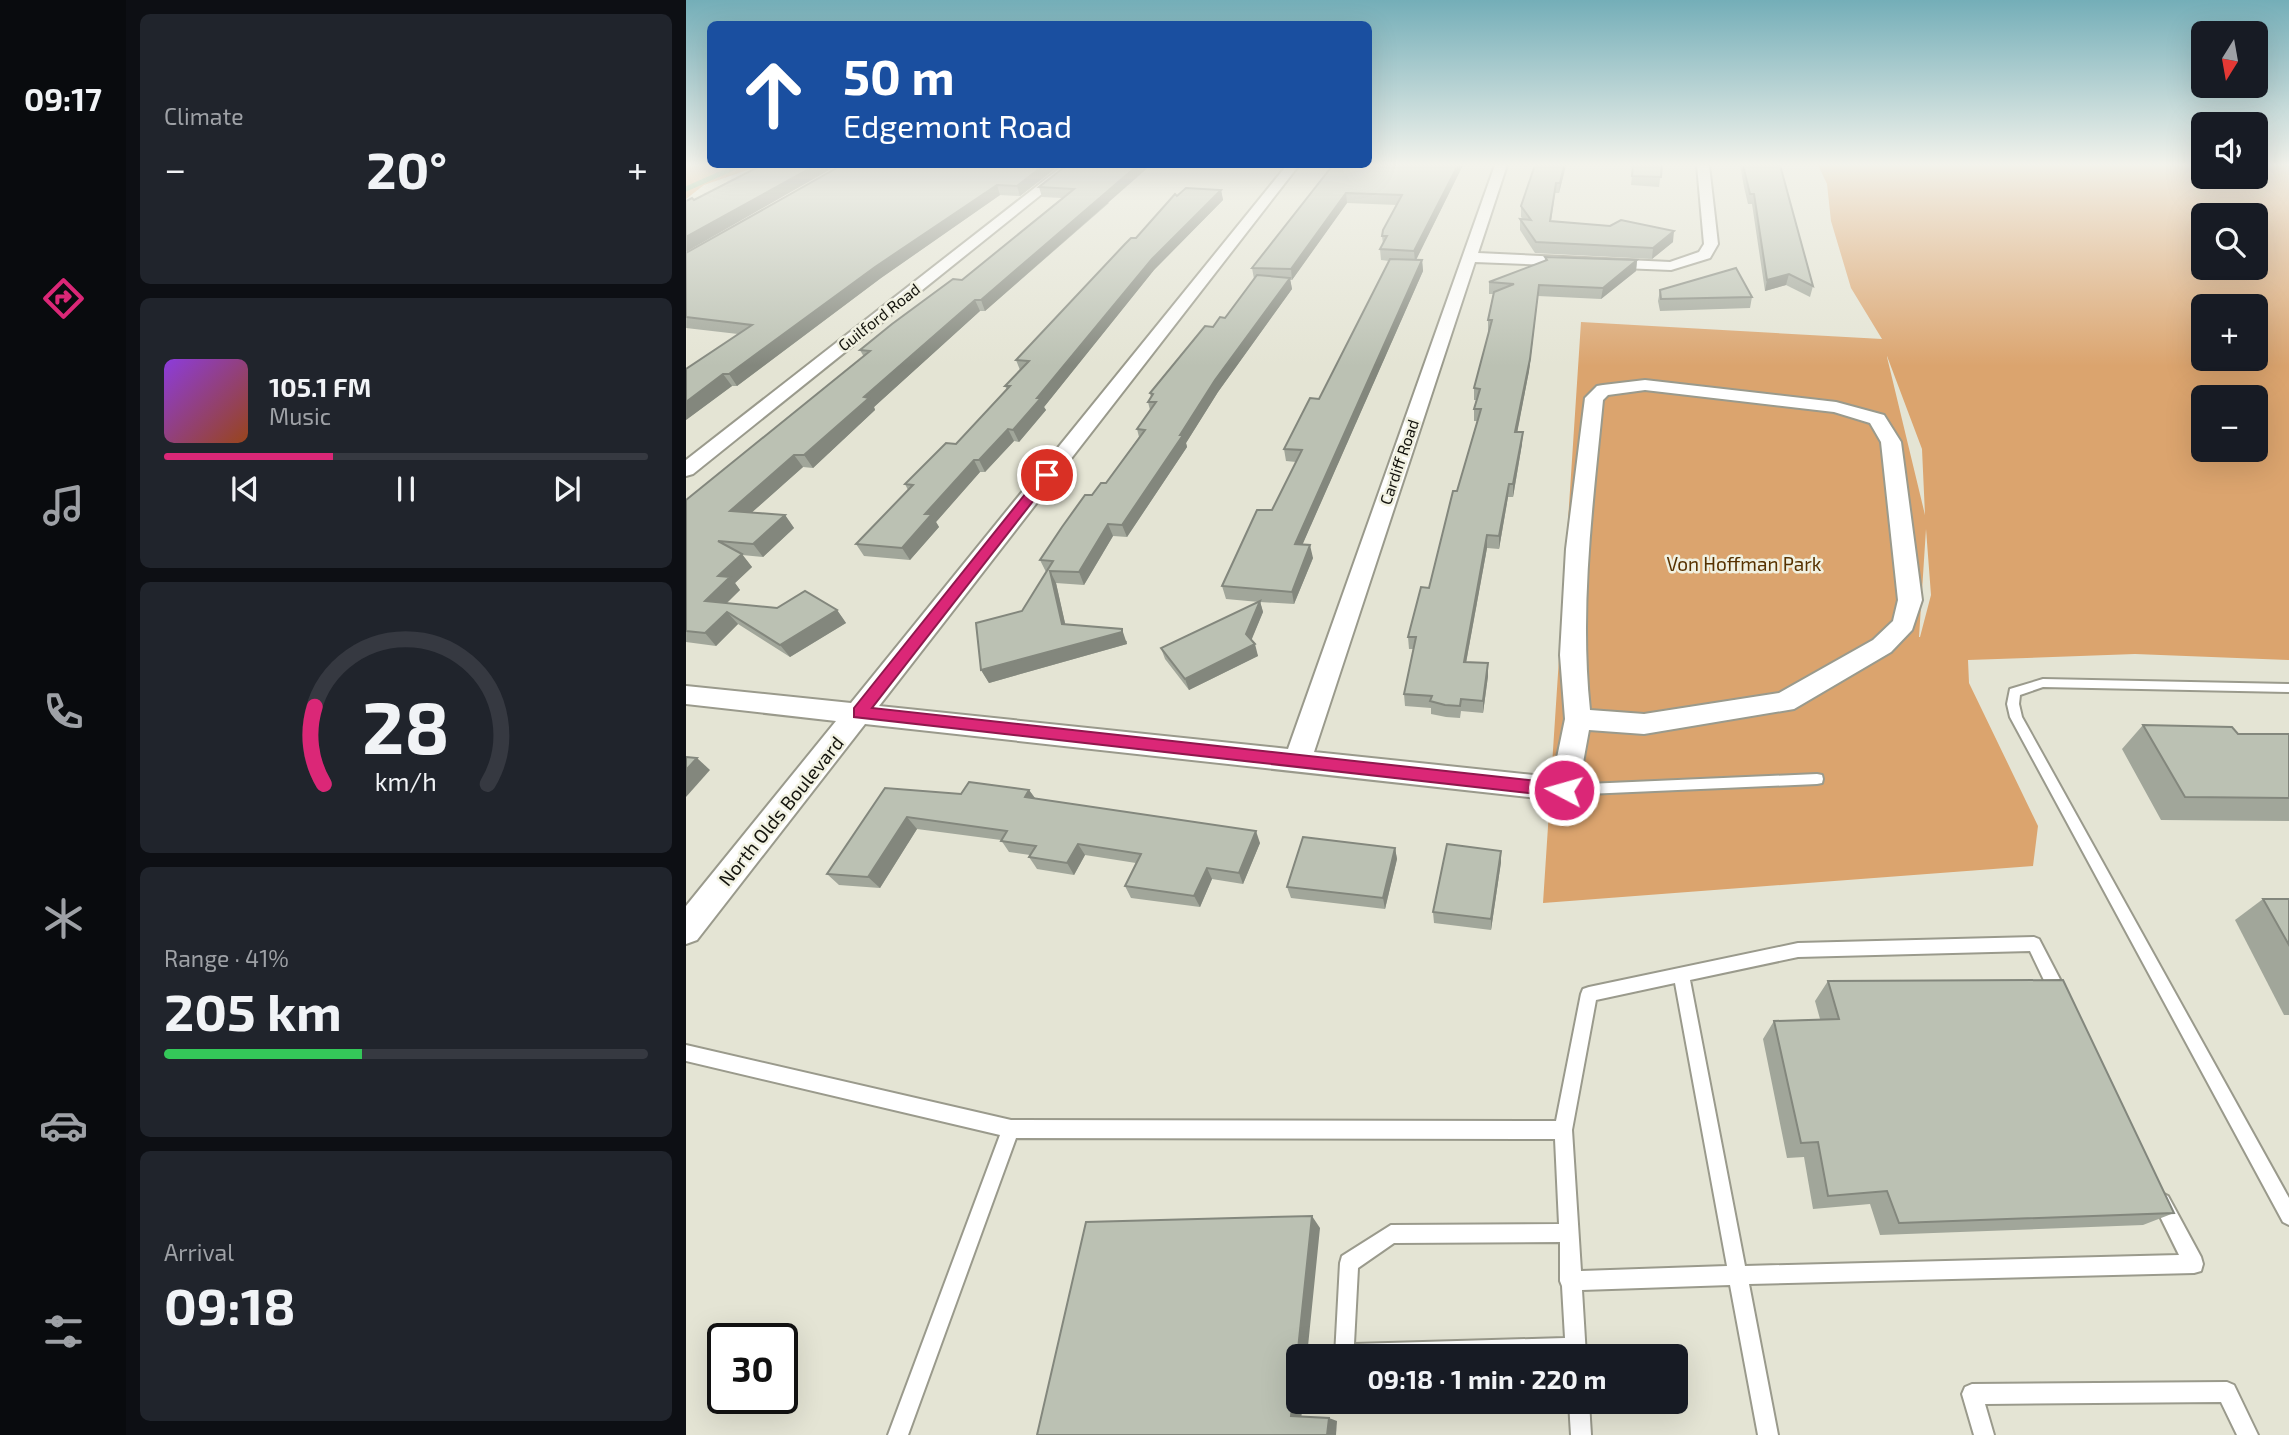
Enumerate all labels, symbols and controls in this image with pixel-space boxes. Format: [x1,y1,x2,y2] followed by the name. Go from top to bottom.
[2191,21,2268,98] north arrow
[2191,21,2268,462] map controls
[843,46,955,105] text: 50 m
[728,49,819,140] icon: ahead
[24,79,102,117] text: 09:17
[164,102,244,130] text: Climate
[843,106,1072,144] text: Edgemont Road
[2191,112,2268,189] button: sound
[366,137,447,199] text: 20°
[164,145,186,191] text: −
[627,145,648,191] text: +
[2191,203,2268,280] button: search
[39,274,88,323] icon: directions
[834,279,923,354] street label: Guilford Road
[2191,294,2268,371] button: +
[269,371,371,402] text: 105.1 FM
[2191,385,2268,462] button: −
[269,402,331,430] text: Music
[1375,417,1422,507] street label: Cardiff Road
[1017,445,1077,505] pin
[1028,456,1066,494] icon: arrive
[226,470,264,508] icon: previous
[387,470,425,508] icon: pause
[548,470,586,508] icon: next
[39,481,88,530] icon: music
[1666,552,1822,575] park label: Von Hoffman Park
[362,681,450,769] text: 28
[39,687,88,736] icon: phone
[713,731,848,890] street label: North Olds Boulevard
[1527,753,1601,827] position arrow
[375,765,437,795] text: km/h
[39,894,88,943] icon: climate
[164,944,289,972] text: Range · 41%
[164,979,342,1041] text: 205 km
[39,1101,88,1150] icon: car
[164,1238,234,1266] text: Arrival
[164,1273,296,1335] text: 09:18
[39,1307,88,1356] icon: filters
[707,1323,798,1414] speed limit sign: 30
[1367,1363,1607,1394] text: 09:18 · 1 min · 220 m

